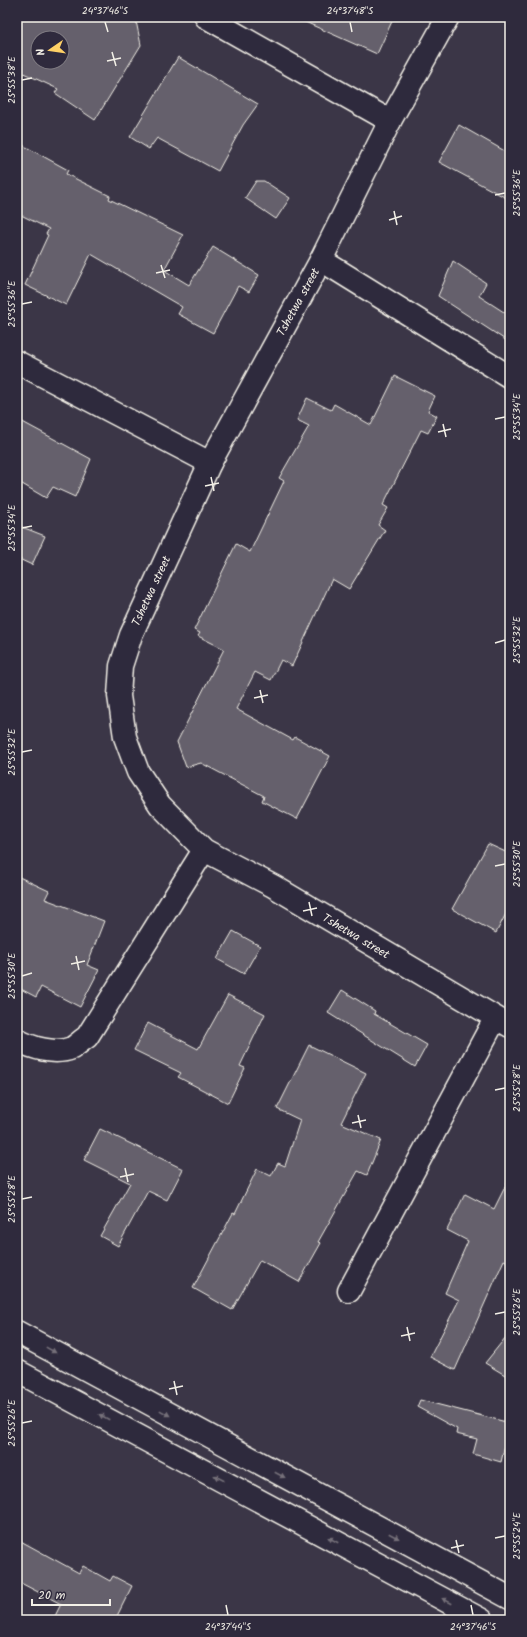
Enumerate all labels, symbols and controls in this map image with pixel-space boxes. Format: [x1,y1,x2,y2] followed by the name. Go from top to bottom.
[82,3,129,19] text: 24°37'46"S
[327,3,374,19] text: 24°37'48"S
[30,30,70,70] north arrow
[32,47,51,57] text: N
[4,55,20,104] text: 25°55'38"E
[509,168,525,217] text: 25°55'36"E
[272,264,325,340] street label: Tshetwa street
[4,279,20,328] text: 25°55'36"E
[509,392,525,441] text: 25°55'34"E
[4,503,20,552] text: 25°55'34"E
[127,553,176,630] street label: Tshetwa street
[509,615,525,664] text: 25°55'32"E
[4,727,20,776] text: 25°55'32"E
[509,840,525,887] text: 25°55'30"E
[318,909,393,964] street label: Tshetwa street
[4,952,20,999] text: 25°55'30"E
[509,1063,525,1112] text: 25°55'28"E
[4,1174,20,1223] text: 25°55'28"E
[509,1287,525,1336] text: 25°55'26"E
[45,1347,57,1354] one-way arrow
[4,1398,20,1447] text: 25°55'26"E
[159,1409,171,1416] one-way arrow
[98,1414,110,1420] one-way arrow
[274,1471,285,1478] one-way arrow
[213,1474,224,1481] one-way arrow
[509,1511,525,1560] text: 25°55'24"E
[388,1533,400,1539] one-way arrow
[327,1536,339,1543] one-way arrow
[32,1581,110,1607] scale bar
[38,1586,66,1605] text: 20 m
[442,1598,453,1605] one-way arrow
[205,1619,252,1635] text: 24°37'44"S
[450,1619,497,1635] text: 24°37'46"S

